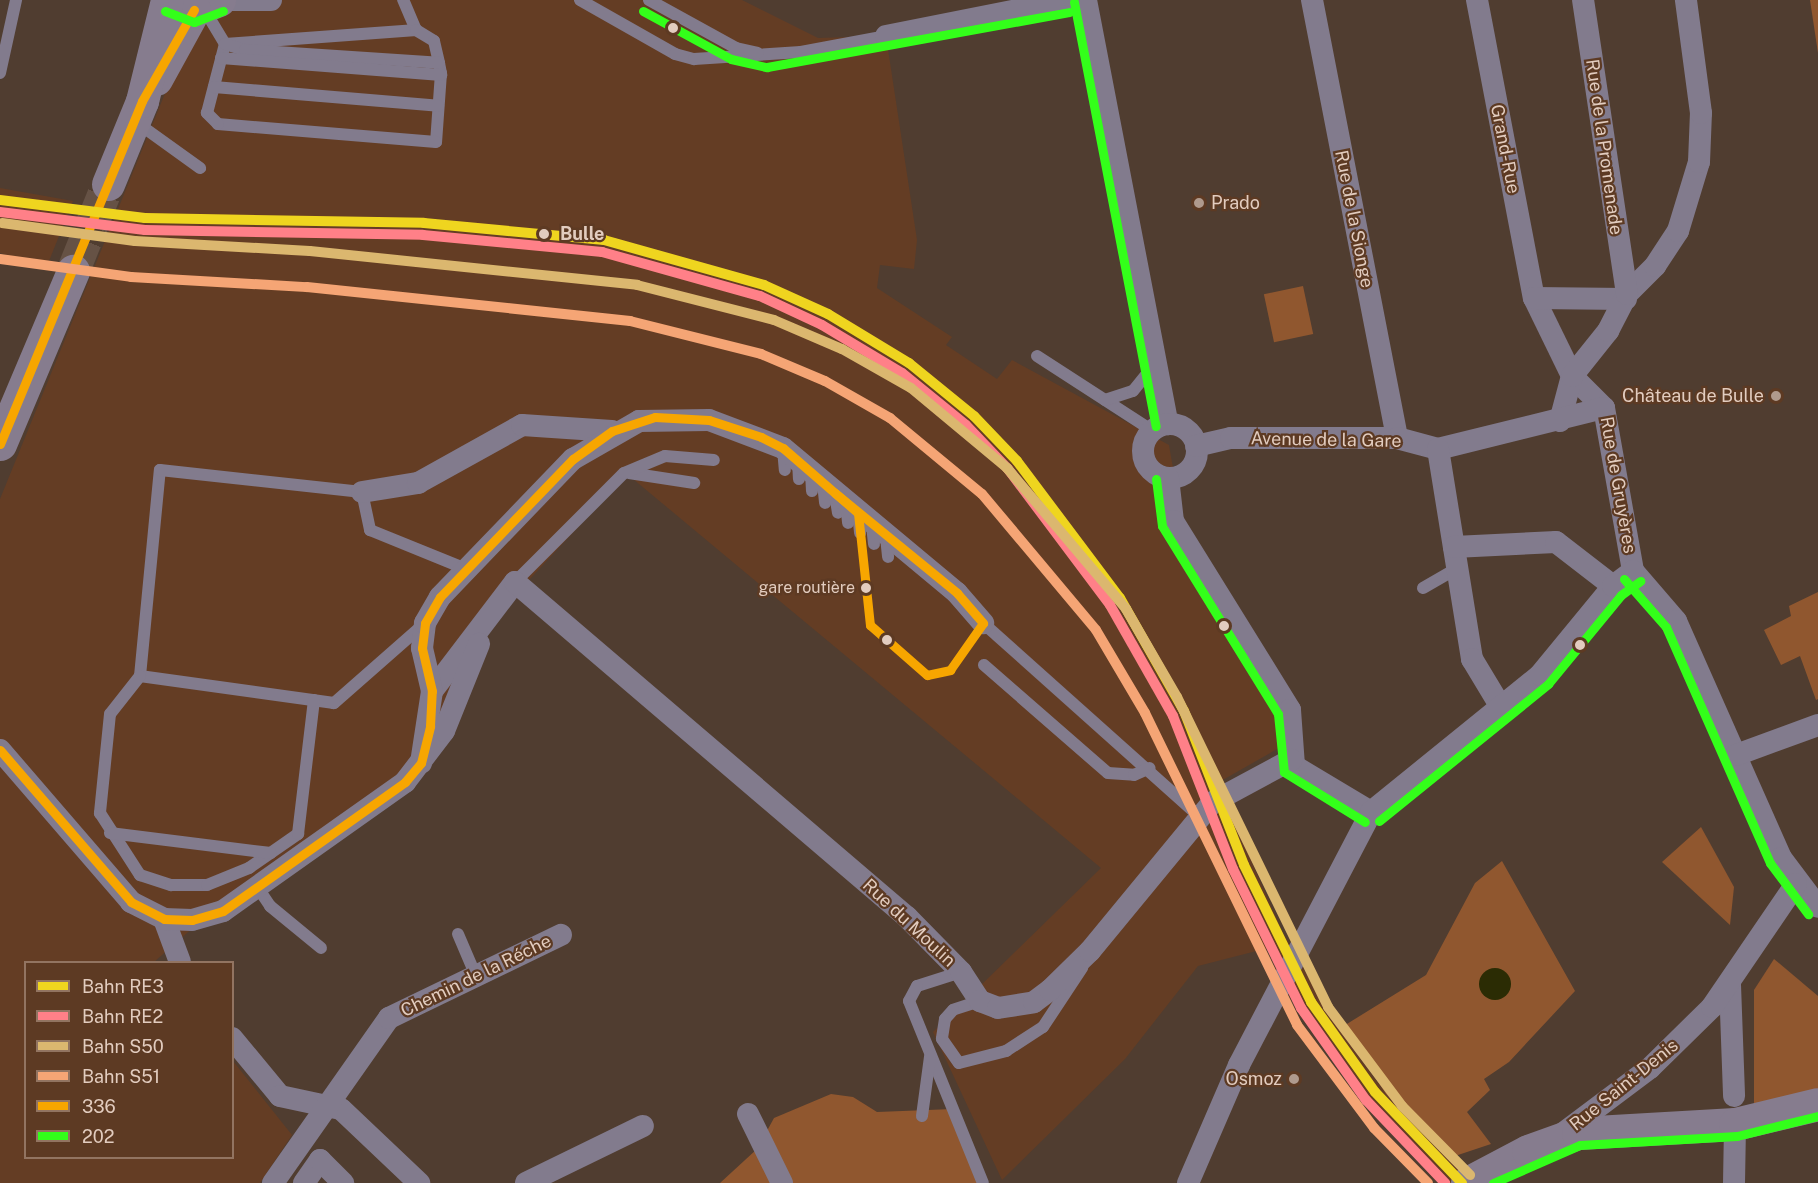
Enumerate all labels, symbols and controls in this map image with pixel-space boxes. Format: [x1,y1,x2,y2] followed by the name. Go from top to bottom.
[667,22,679,34] unlabelled marker
[1581,58,1627,236] street label: Rue de la Promenade
[1486,103,1524,195] street label: Grand-Rue
[1330,148,1378,290] street label: Rue de la Sionge
[1211,192,1260,214] place label: Prado
[1192,196,1206,210] marker: Prado
[533,223,555,245] marker: Bulle
[560,223,604,245] place label: Bulle
[1622,385,1764,407] place label: Château de Bulle
[1769,389,1783,403] marker: Château de Bulle
[1595,415,1641,555] street label: Rue de Gruyères
[1250,428,1402,452] street label: Avenue de la Gare
[758,578,855,598] place label: gare routière
[860,582,872,594] marker: gare routière
[1218,620,1230,632] unlabelled marker
[881,634,893,646] unlabelled marker
[1574,639,1586,651] unlabelled marker
[858,874,960,972] street label: Rue du Moulin
[397,930,555,1022] street label: Chemin de la Réche
[24,961,234,1159] legend
[82,976,164,997] text: Bahn RE3
[82,1006,163,1027] text: Bahn RE2
[1565,1035,1683,1135] street label: Rue Saint-Denis
[82,1036,164,1057] text: Bahn S50
[82,1066,160,1087] text: Bahn S51
[1226,1068,1282,1090] place label: Osmoz
[1287,1072,1301,1086] marker: Osmoz
[82,1096,116,1117] text: 336
[82,1126,114,1147] text: 202

